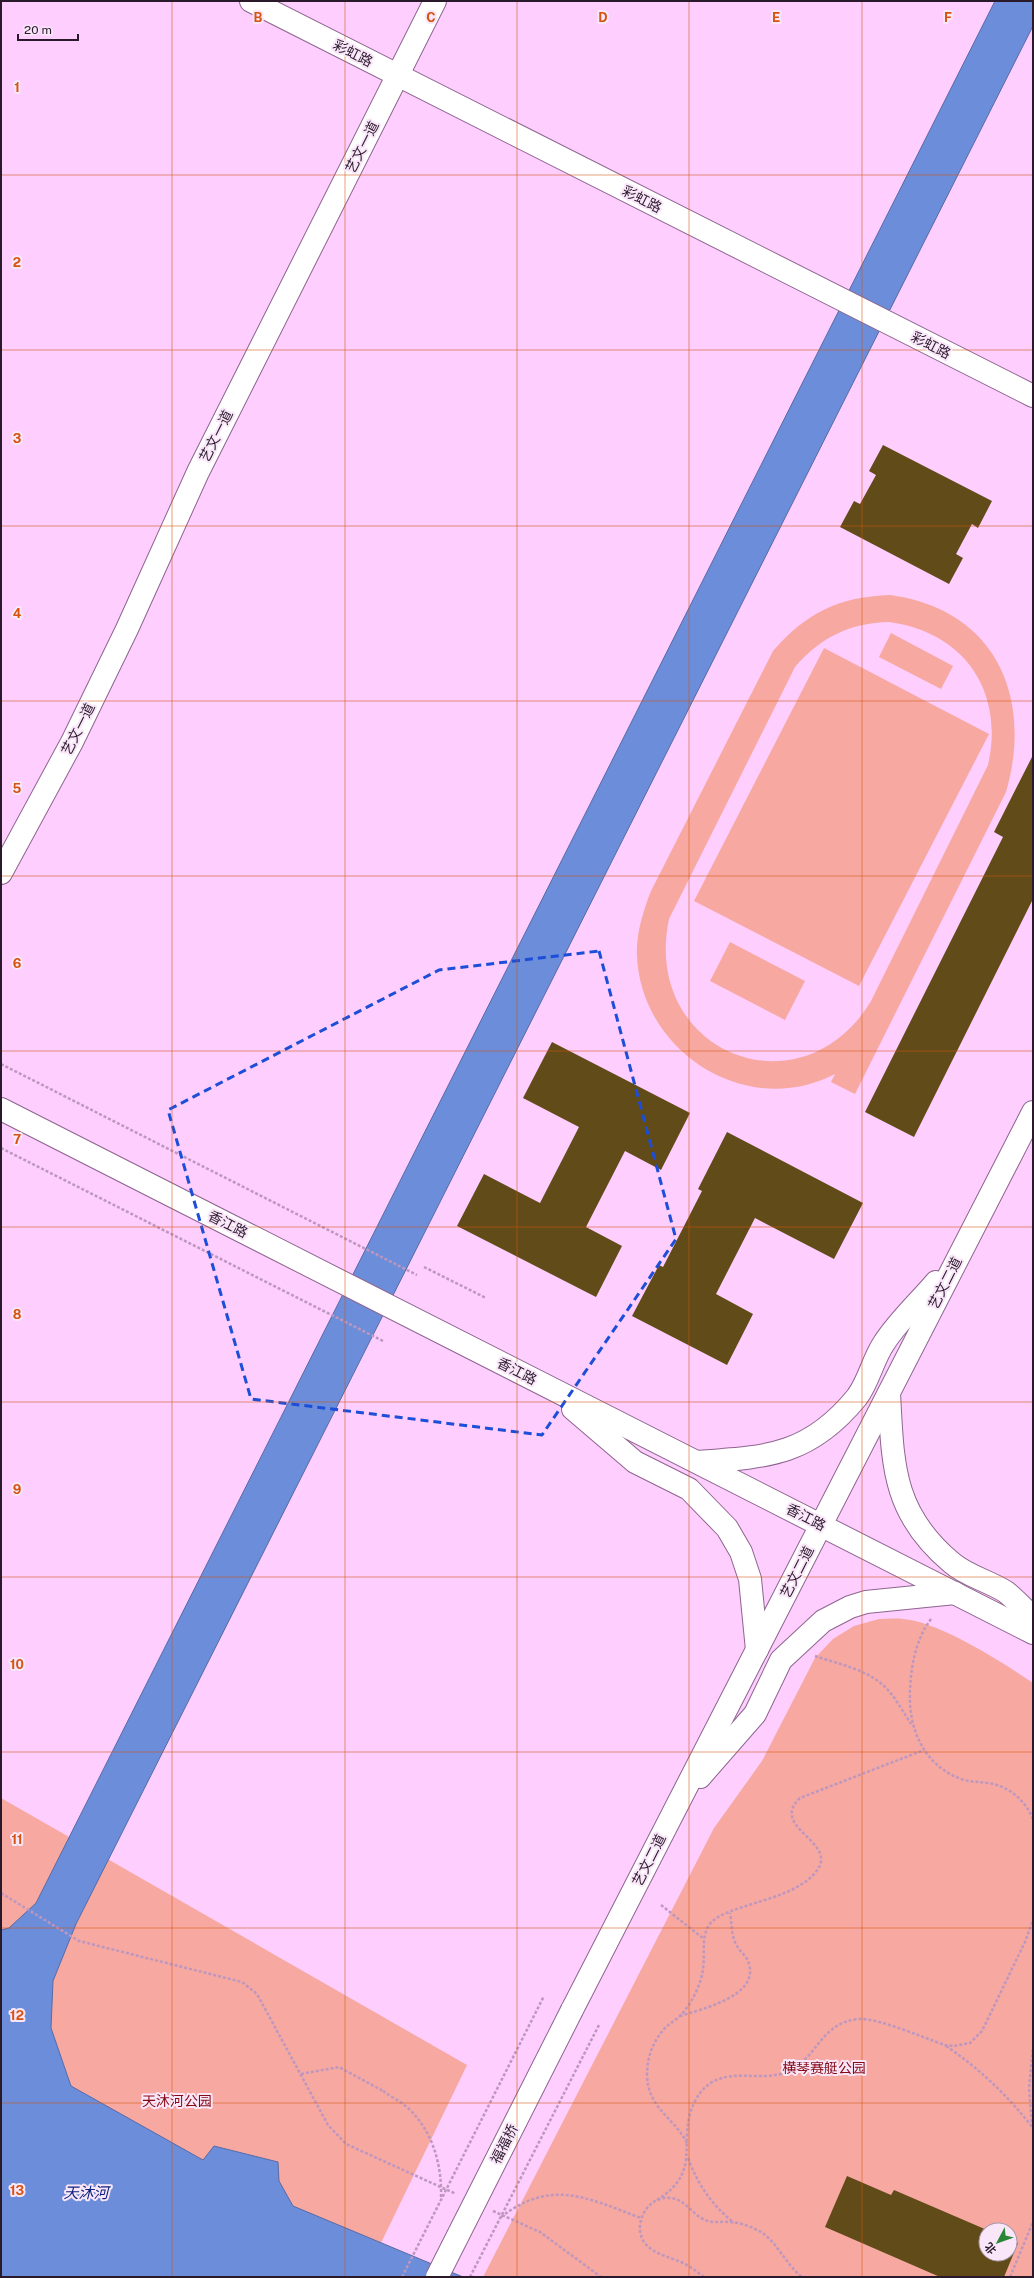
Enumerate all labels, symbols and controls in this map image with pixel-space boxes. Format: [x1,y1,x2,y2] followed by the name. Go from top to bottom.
[254,10,263,25] text: B
[426,10,436,25] text: C
[598,10,608,25] text: D
[772,10,780,25] text: E
[944,10,952,25] text: F
[18,16,78,42] scale bar
[24,23,52,37] text: 20 m
[331,36,375,70] street label: 彩虹路
[14,80,20,95] text: 1
[342,118,382,176] street label: 艺文一道
[620,182,664,216] street label: 彩虹路
[13,255,21,270] text: 2
[909,328,953,362] street label: 彩虹路
[196,407,236,465] street label: 艺文一道
[13,431,22,446] text: 3
[13,606,22,621] text: 4
[58,700,98,758] street label: 艺文一道
[13,781,22,796] text: 5
[13,956,22,971] text: 6
[13,1132,21,1147] text: 7
[206,1207,250,1241] street label: 香江路
[925,1254,965,1312] street label: 艺文二道
[13,1307,22,1322] text: 8
[495,1354,539,1388] street label: 香江路
[13,1482,21,1497] text: 9
[784,1500,828,1534] street label: 香江路
[777,1543,817,1601] street label: 艺文二道
[10,1657,24,1672] text: 10
[629,1831,669,1889] street label: 艺文二道
[11,1832,23,1847] text: 11
[10,2008,24,2023] text: 12
[782,2060,866,2076] park label: 横琴赛艇公园
[142,2093,212,2109] park label: 天沐河公园
[487,2122,521,2166] street label: 福福桥
[10,2183,24,2198] text: 13
[63,2184,111,2201] water label: 天沐河
[978,2222,1018,2262] north arrow
[982,2240,999,2257] text: 北

